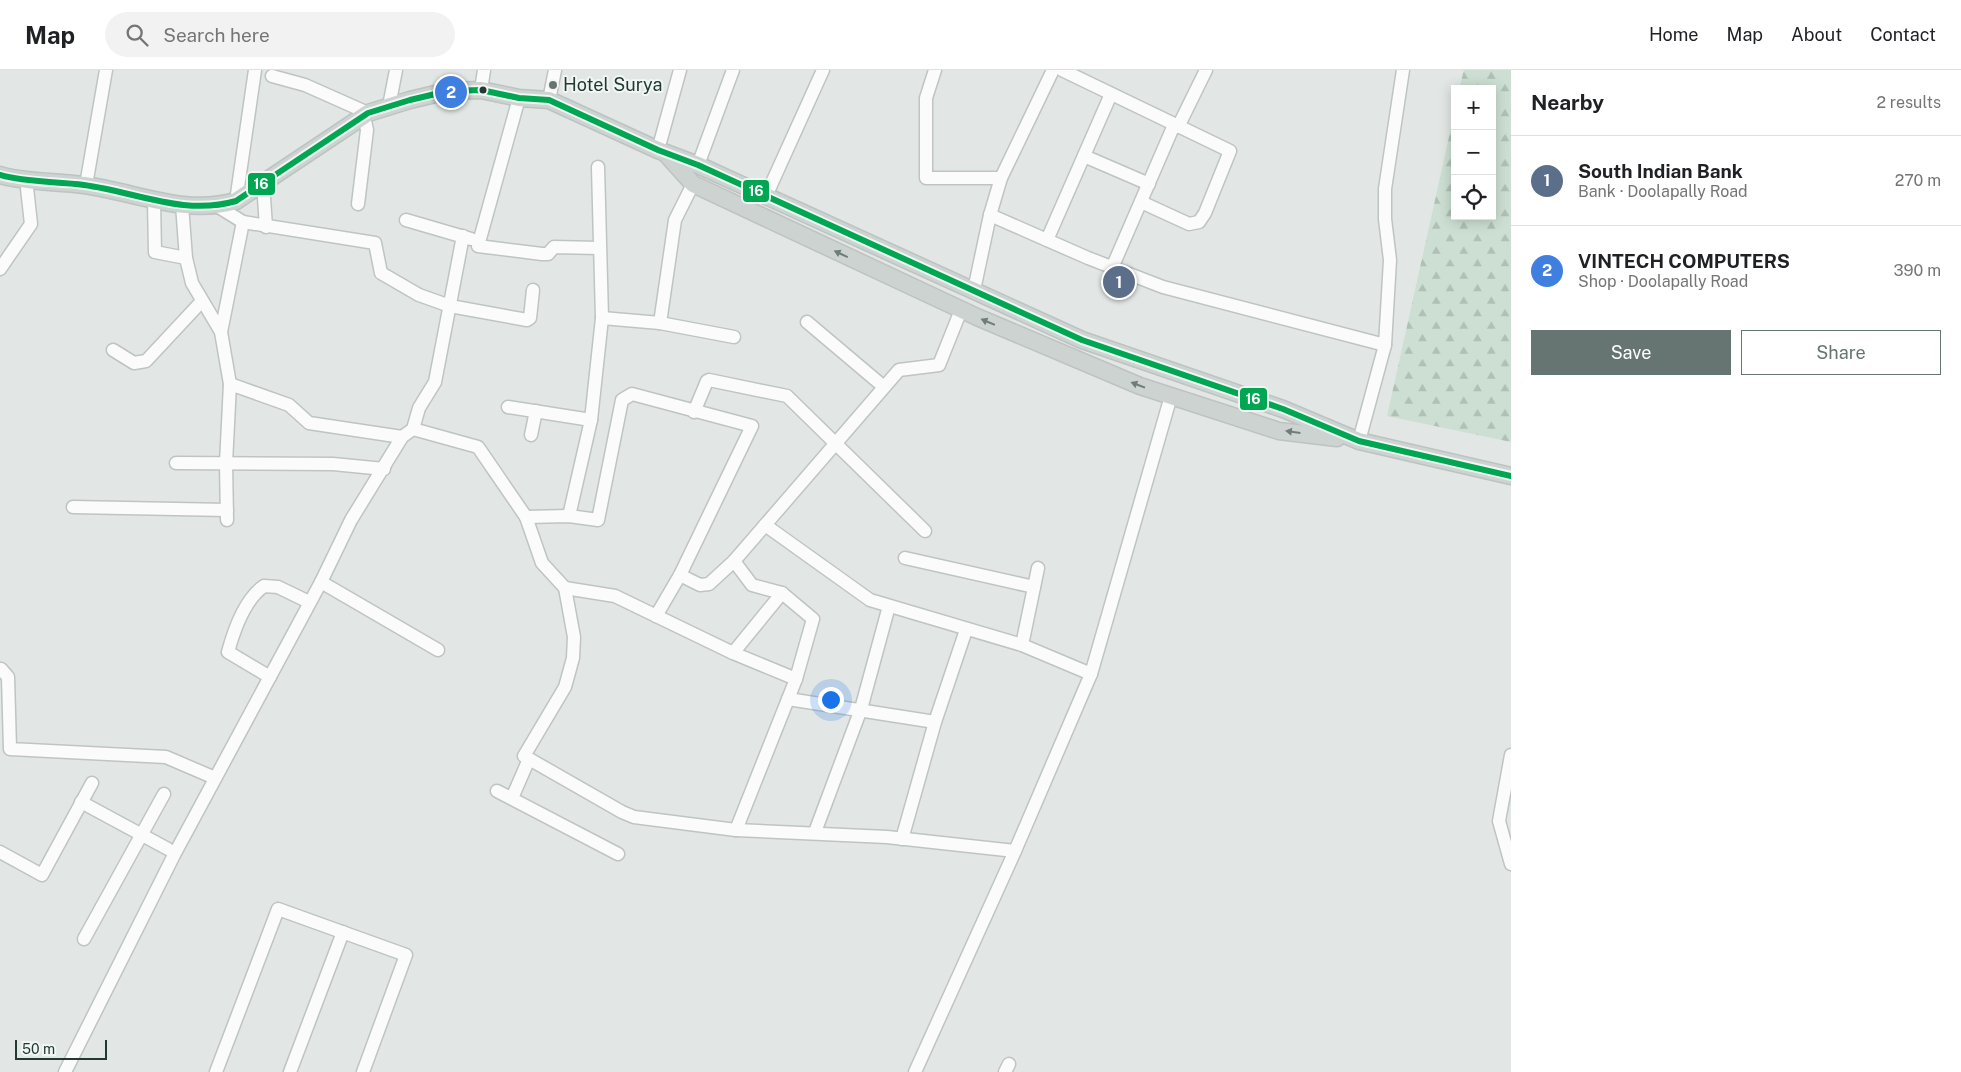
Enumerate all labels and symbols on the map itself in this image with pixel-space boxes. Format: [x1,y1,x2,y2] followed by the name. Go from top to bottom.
[435,73,467,111] pin: 2
[563,74,663,95] place label: Hotel Surya
[547,79,559,91] marker: Hotel Surya
[478,85,488,95] unlabelled marker
[247,172,276,196] line badge: 16
[253,176,269,192] text: 16
[742,179,770,203] line badge: 16
[748,183,764,199] text: 16
[834,250,848,258] one-way arrow
[1103,263,1135,301] pin: 1
[981,318,995,326] one-way arrow
[1130,381,1145,389] one-way arrow
[1239,387,1268,411] line badge: 16
[1245,391,1261,407] text: 16
[1285,428,1301,436] one-way arrow
[818,687,844,713] your location
[15,1037,108,1060] scale bar

